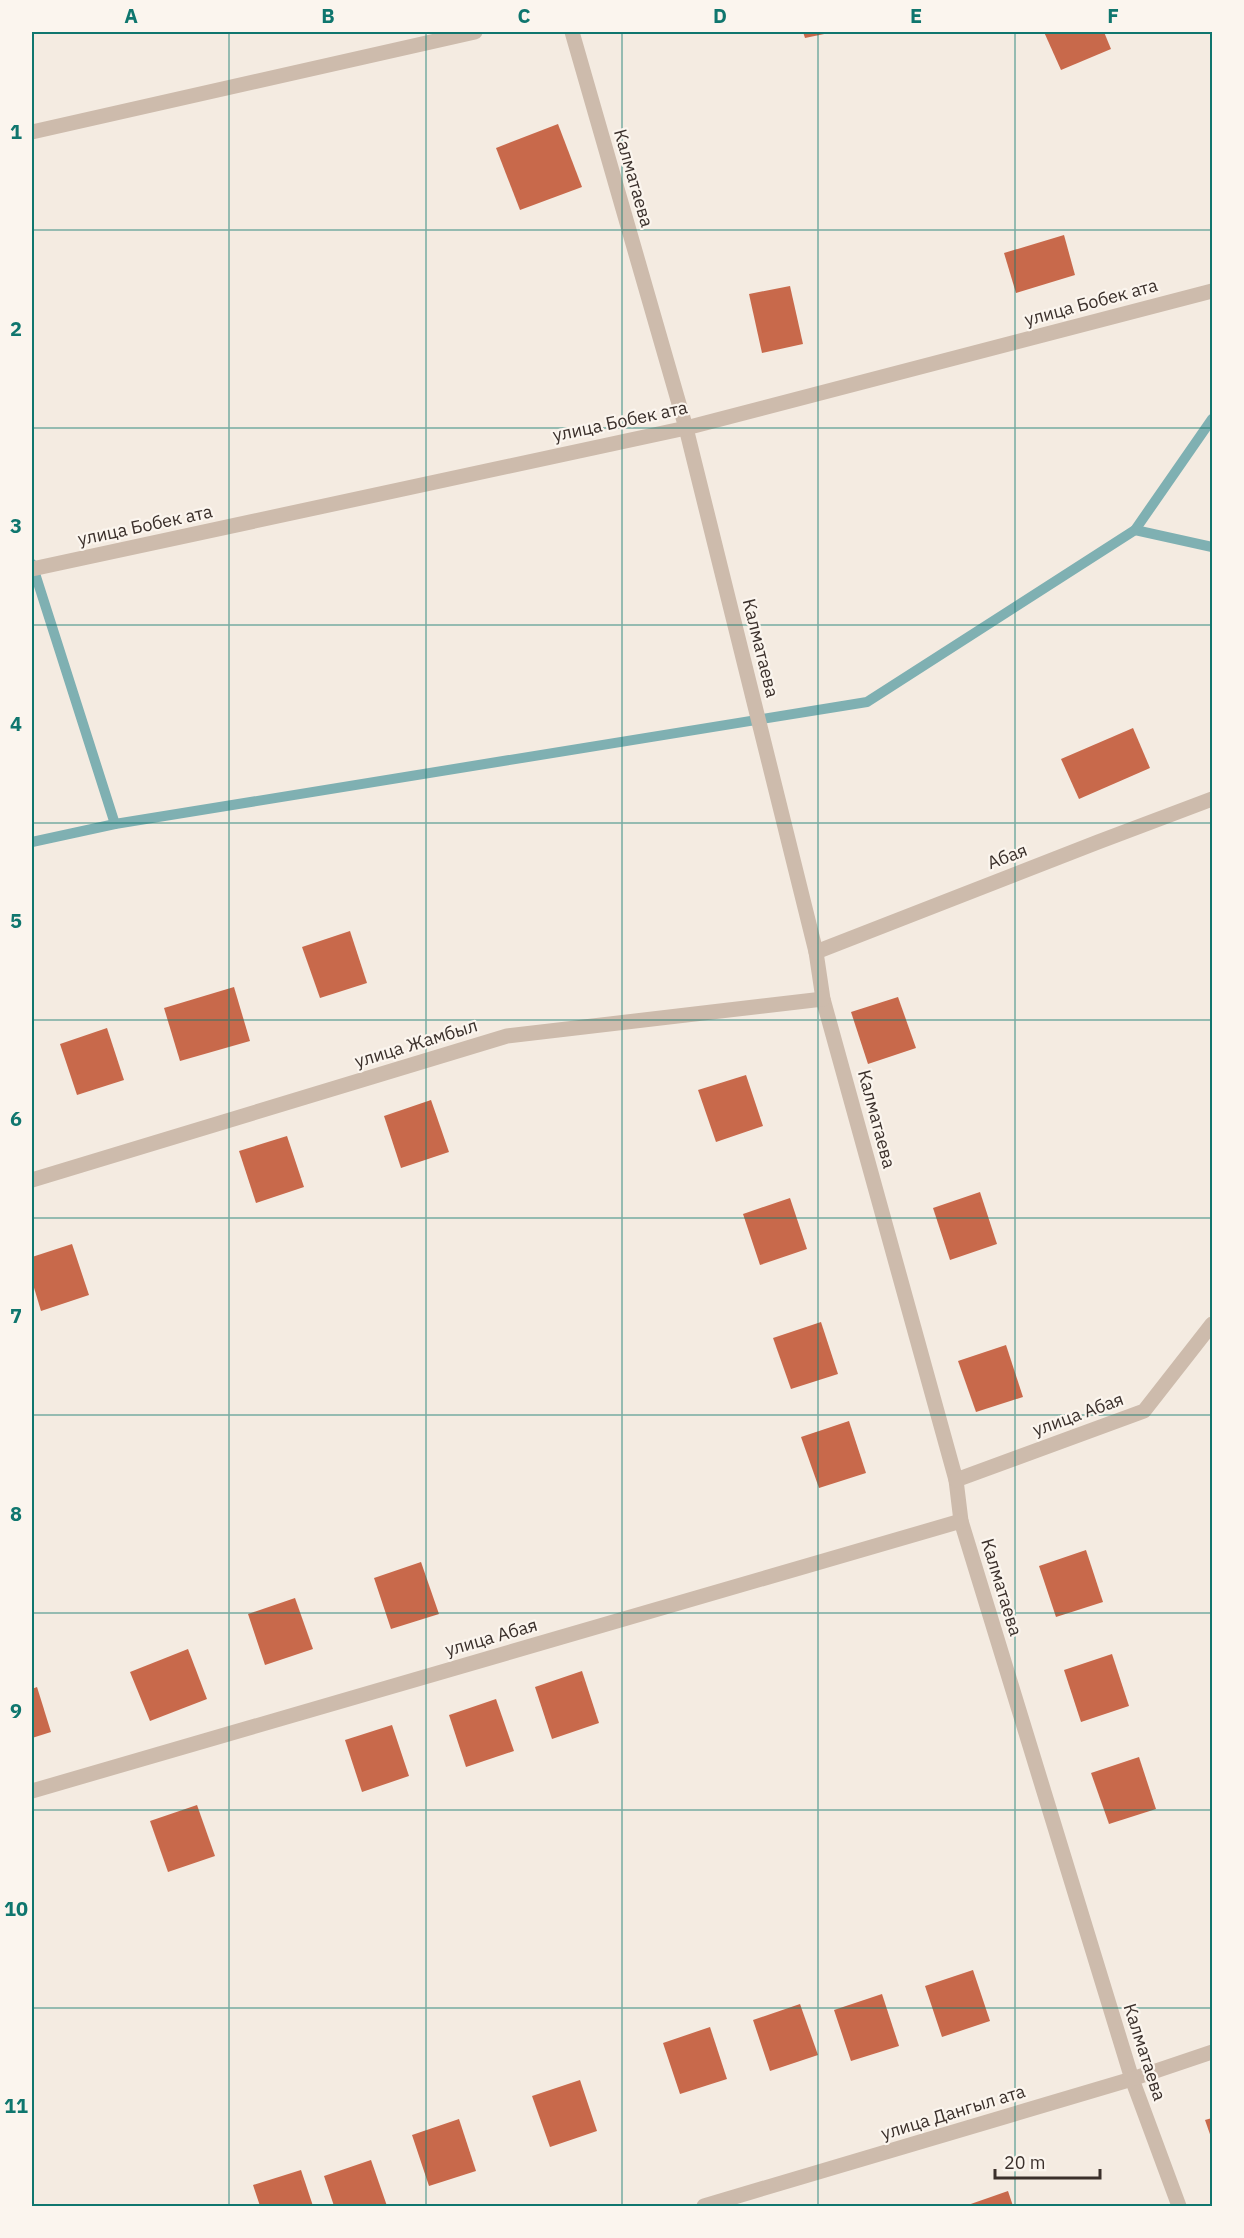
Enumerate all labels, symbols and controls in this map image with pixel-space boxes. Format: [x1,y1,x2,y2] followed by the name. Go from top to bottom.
[124,2,138,29] text: A
[321,2,335,29] text: B
[517,2,531,29] text: C
[713,2,727,29] text: D
[910,2,922,29] text: E
[1107,2,1119,29] text: F
[10,118,22,145] text: 1
[609,126,659,230] street label: Калматаева
[1022,273,1161,331] street label: улица Бобек ата
[10,315,22,342] text: 2
[551,395,690,446] street label: улица Бобек ата
[76,499,215,550] street label: улица Бобек ата
[10,512,22,539] text: 3
[738,596,784,700] street label: Калматаева
[10,710,22,737] text: 4
[984,838,1030,874] street label: Абая
[10,907,22,934] text: 5
[352,1013,480,1073] street label: улица Жамбыл
[853,1067,901,1171] street label: Калматаева
[10,1105,22,1132] text: 6
[10,1302,22,1329] text: 7
[1029,1387,1127,1441] street label: улица Абая
[10,1500,22,1527] text: 8
[976,1535,1028,1639] street label: Калматаева
[442,1613,540,1661] street label: улица Абая
[10,1697,22,1724] text: 9
[4,1895,28,1922] text: 10
[1118,2000,1172,2104] street label: Калматаева
[878,2079,1028,2145] street label: улица Дангыл ата
[4,2092,28,2119] text: 11
[995,2142,1100,2180] scale bar
[1004,2151,1046,2174] text: 20 m

